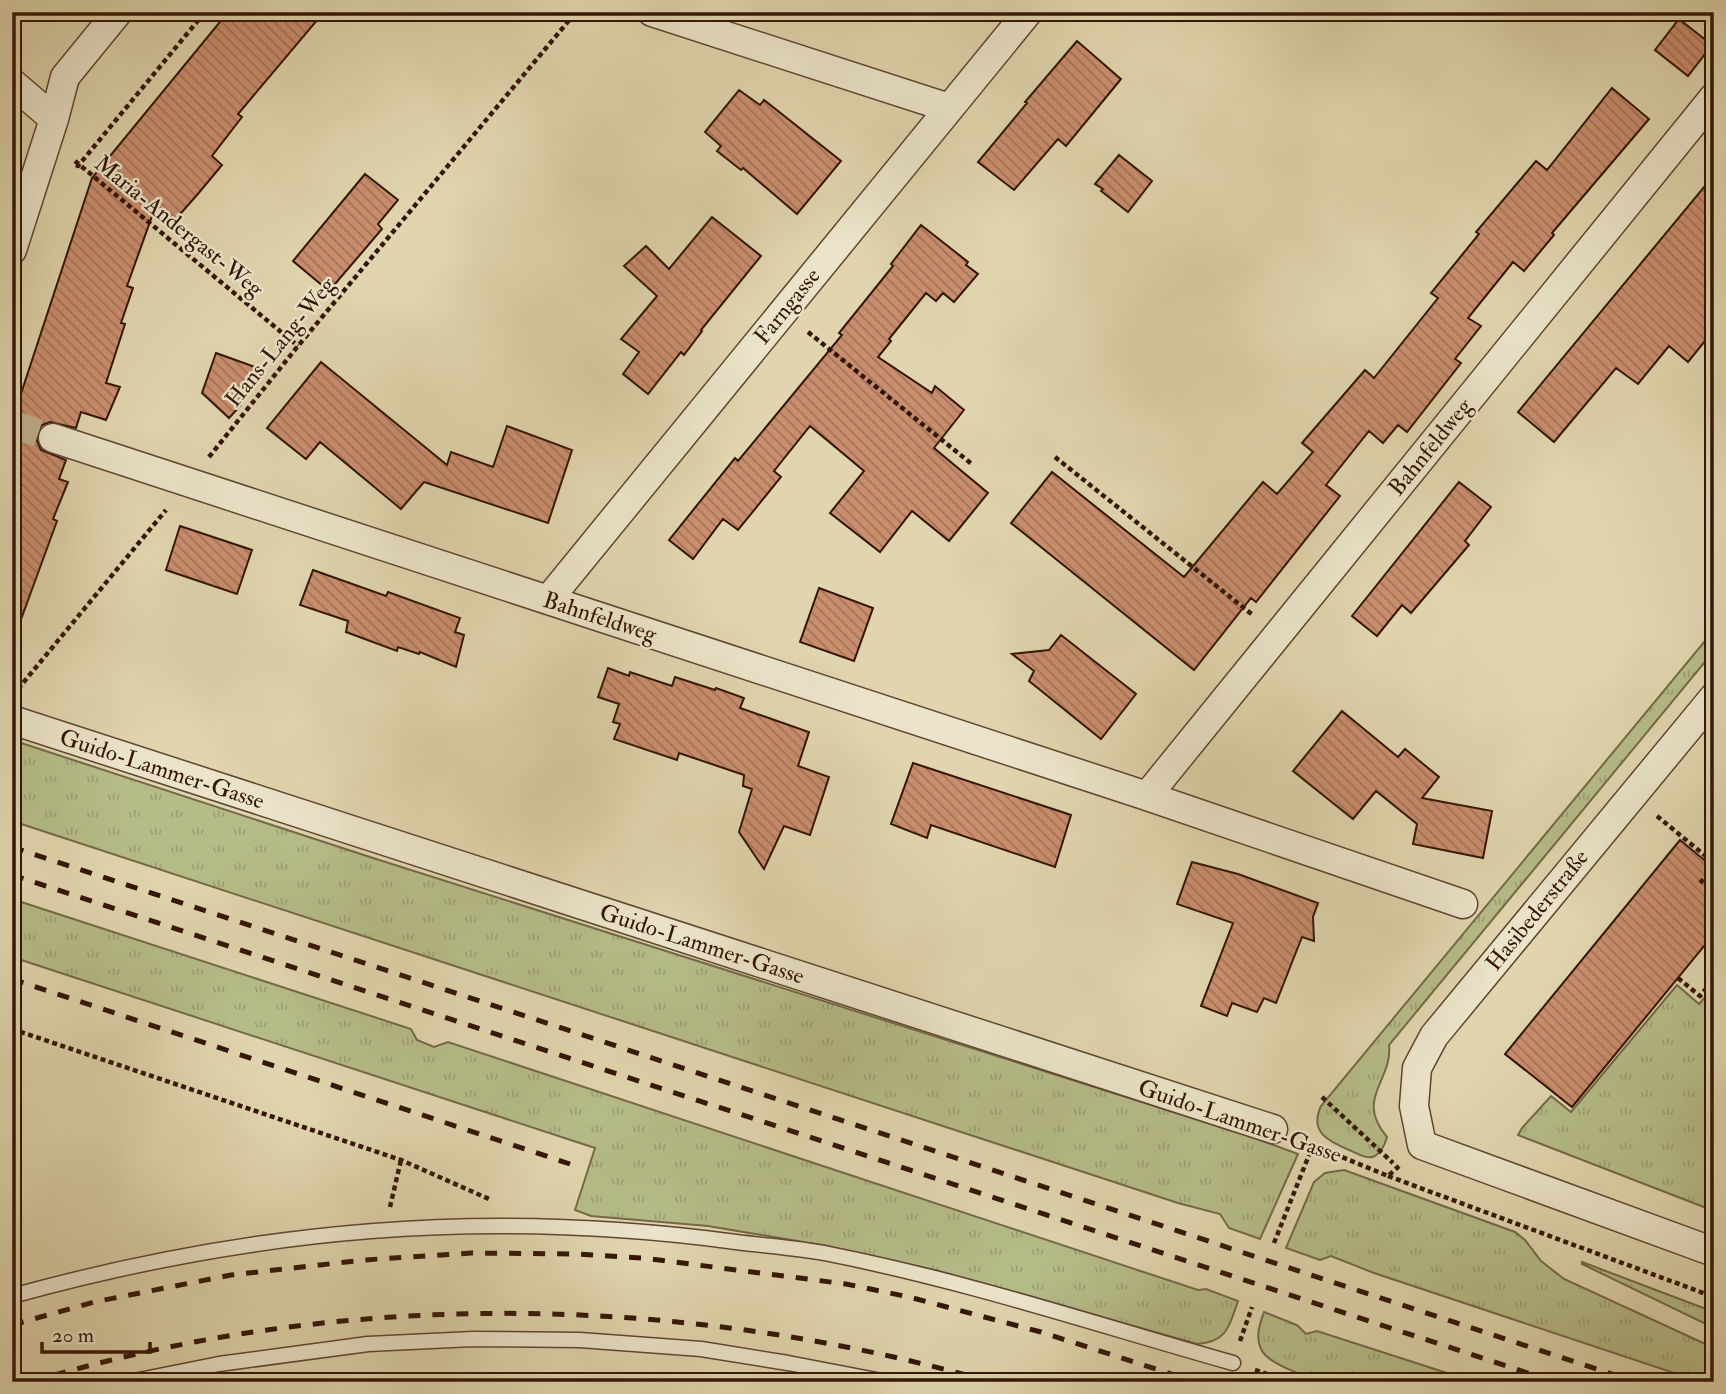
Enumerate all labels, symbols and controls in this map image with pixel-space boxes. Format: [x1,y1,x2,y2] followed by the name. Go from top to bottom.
[89,149,270,304] street label: Maria-Andergast-Weg
[747,262,827,350] street label: Farngasse
[219,271,342,413] street label: Hans-Lang-Weg
[1382,392,1479,502] street label: Bahnfeldweg
[540,585,661,649] street label: Bahnfeldweg
[56,722,268,816] street label: Guido-Lammer-Gasse
[1479,843,1595,977] street label: Hasibederstraße
[596,897,808,991] street label: Guido-Lammer-Gasse
[1135,1073,1346,1170] street label: Guido-Lammer-Gasse
[42,1310,150,1354] scale bar
[52,1322,94,1349] text: 20 m

